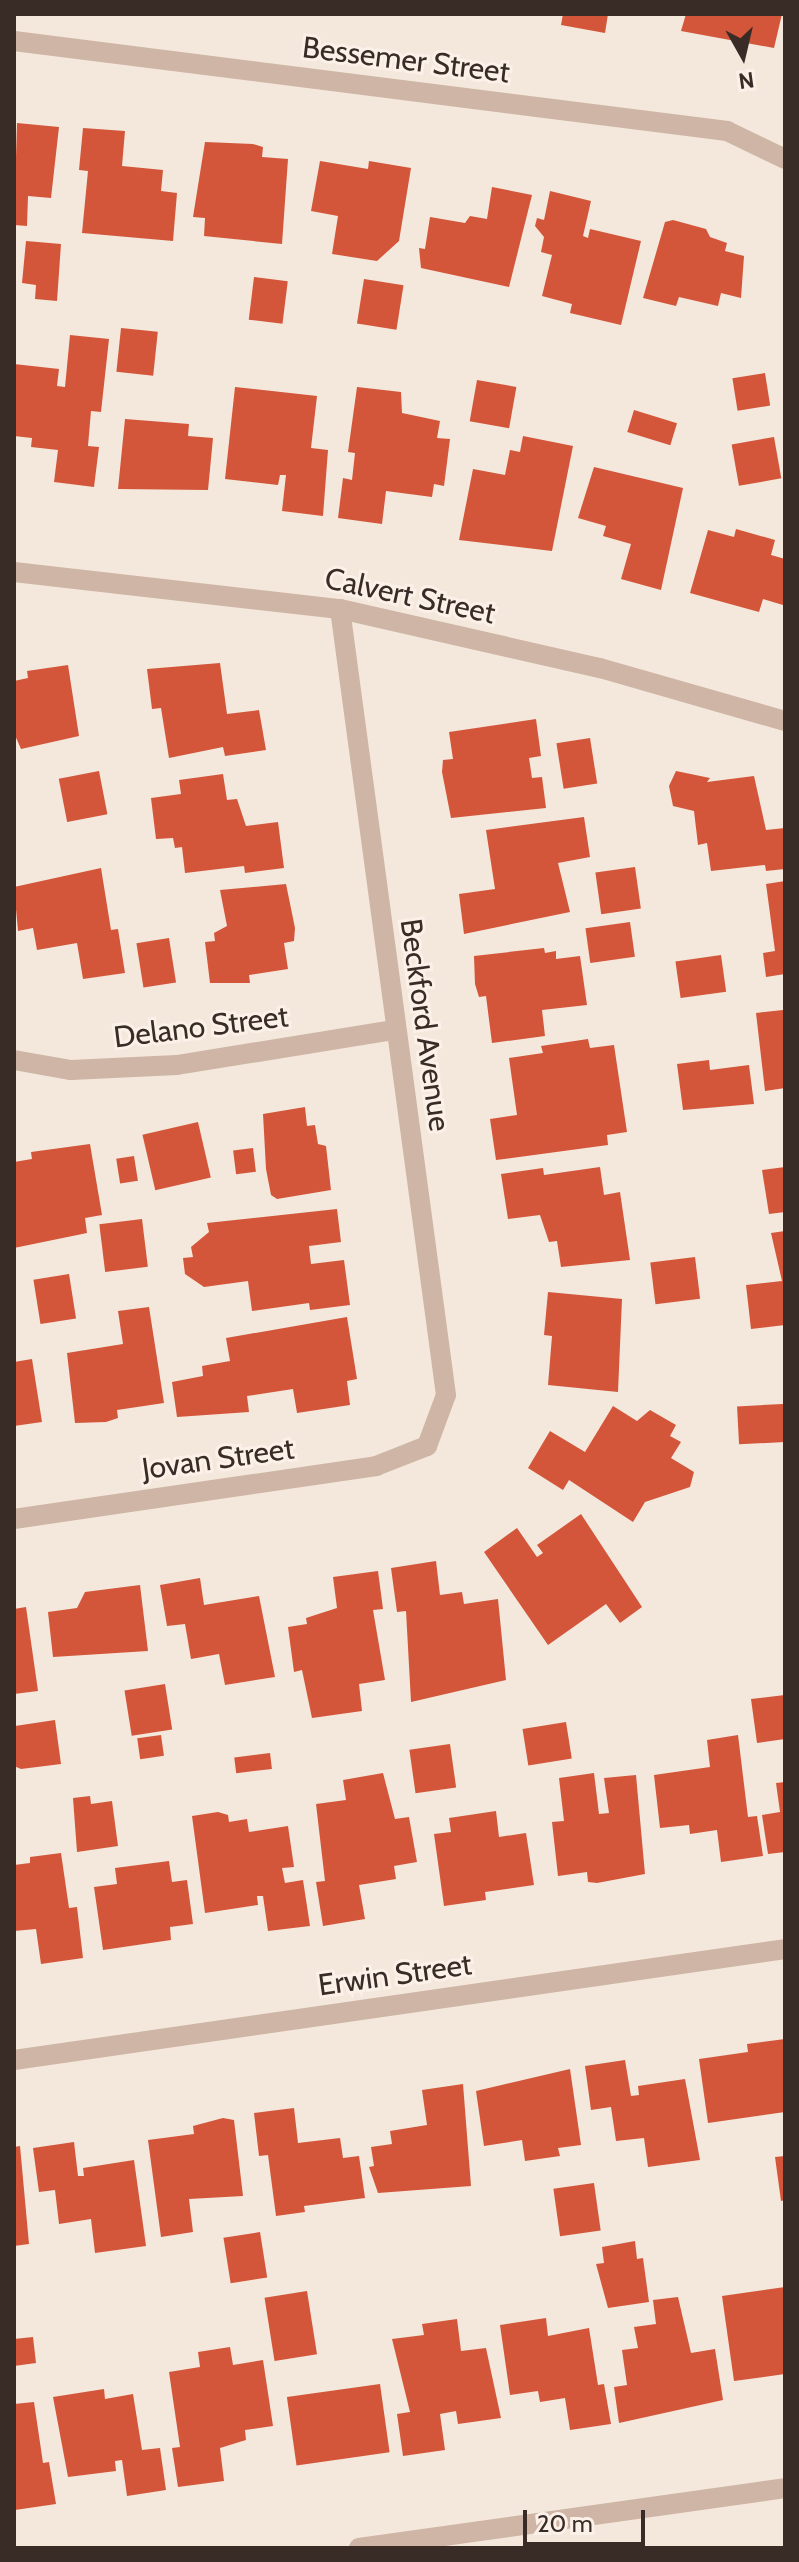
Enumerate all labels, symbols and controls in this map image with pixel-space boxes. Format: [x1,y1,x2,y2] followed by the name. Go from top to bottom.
[703,16,783,96] north arrow
[300,29,512,91] street label: Bessemer Street
[737,66,756,95] text: N
[322,560,498,632] street label: Calvert Street
[392,916,458,1134] street label: Beckford Avenue
[112,998,290,1056] street label: Delano Street
[140,1431,296,1487] street label: Jovan Street
[316,1946,474,2004] street label: Erwin Street
[527,2494,649,2544] scale bar
[537,2509,593,2538] text: 20 m

